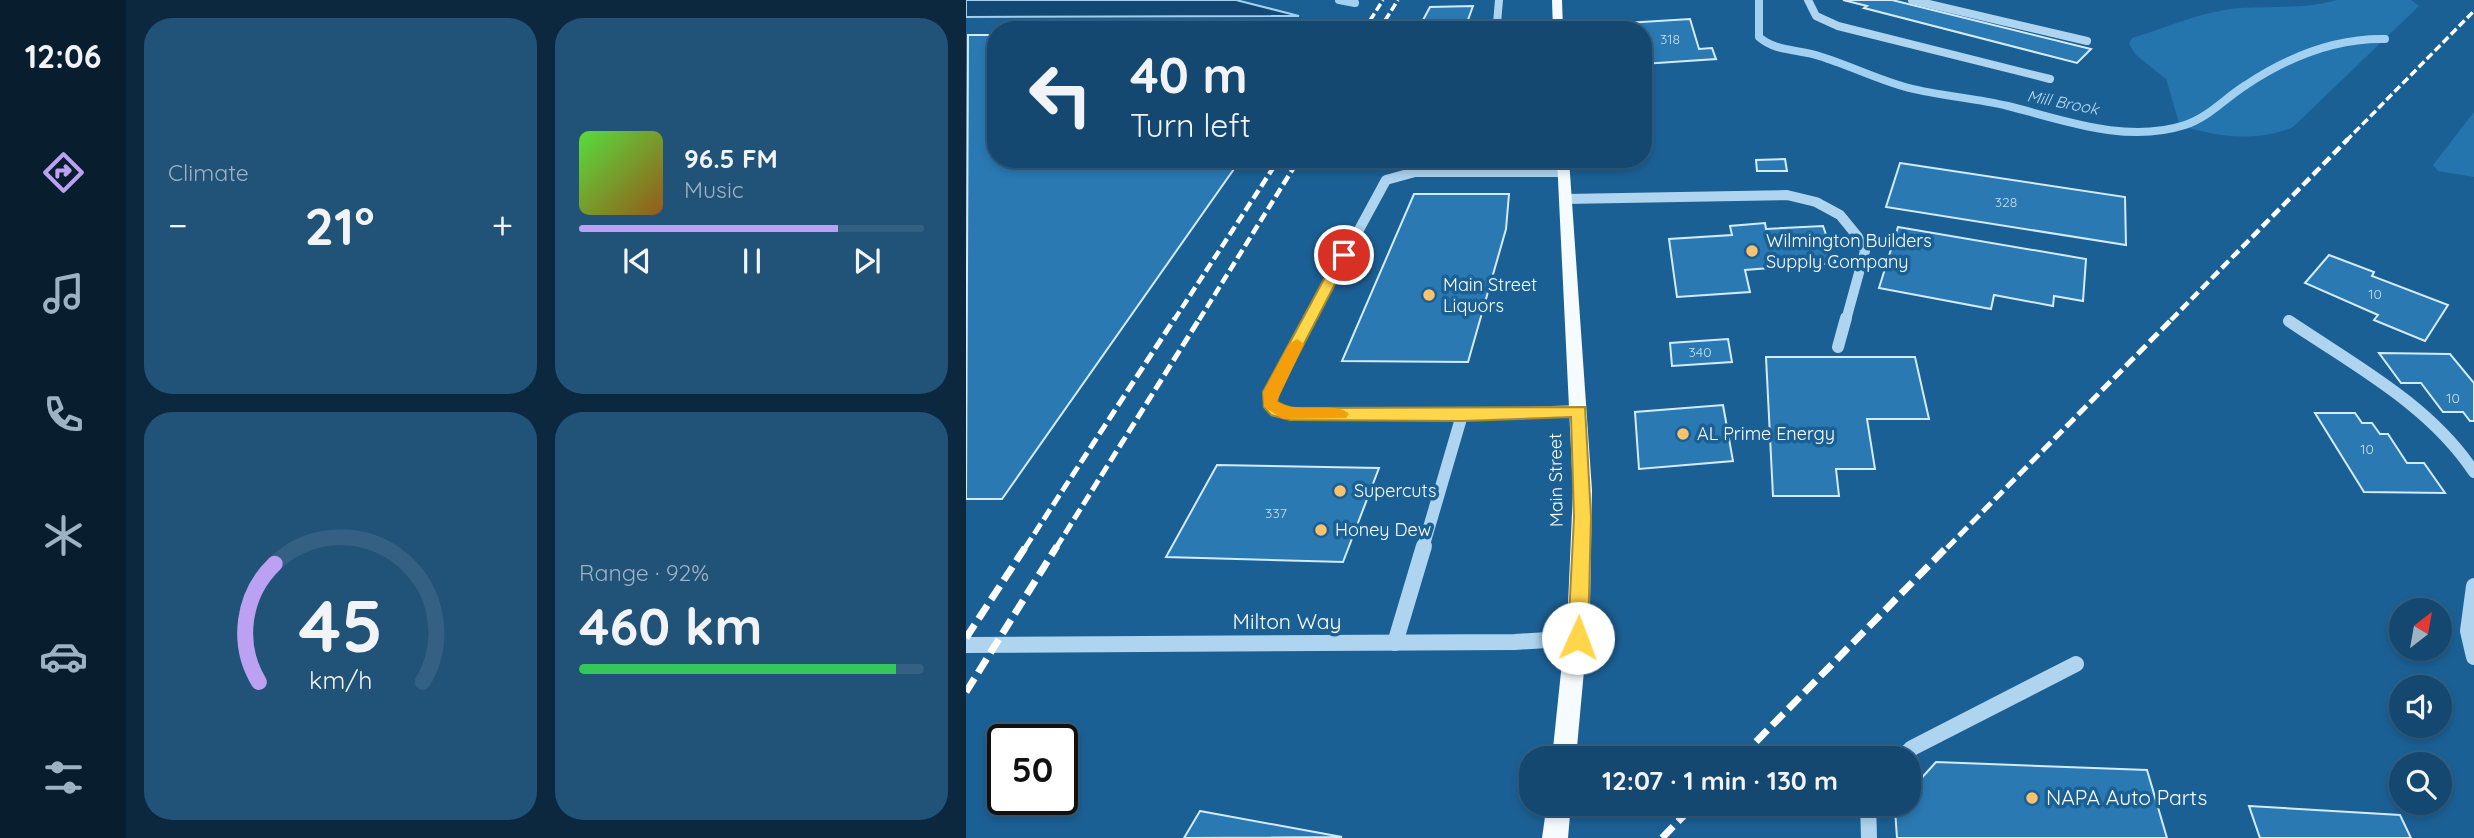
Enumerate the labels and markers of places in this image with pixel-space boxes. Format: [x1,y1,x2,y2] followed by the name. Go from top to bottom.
[1314,225,1374,285] pin
[1766,229,1932,273] place label: Wilmington Builders Supply Company
[1744,243,1760,259] marker: Wilmington Builders Supply Company
[1443,273,1537,317] place label: Main Street Liquors
[1421,287,1437,303] marker: Main Street Liquors
[1697,422,1835,445] place label: AL Prime Energy
[1675,426,1691,442] marker: AL Prime Energy
[1354,479,1436,502] place label: Supercuts
[1332,483,1348,499] marker: Supercuts
[1335,518,1431,541] place label: Honey Dew
[1313,522,1329,538] marker: Honey Dew
[2046,784,2207,810] place label: NAPA Auto Parts
[2024,790,2040,806] marker: NAPA Auto Parts

